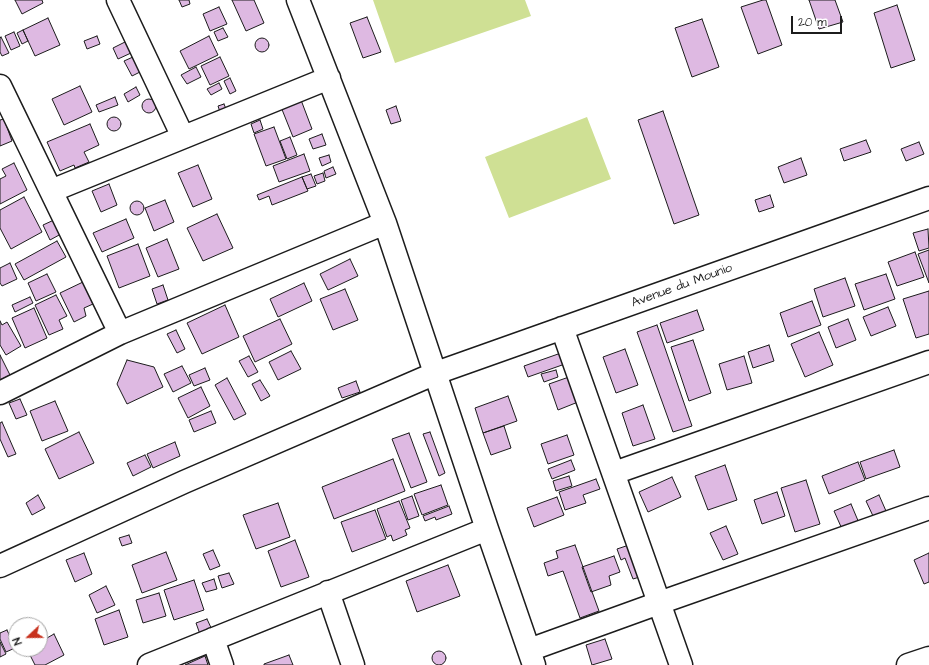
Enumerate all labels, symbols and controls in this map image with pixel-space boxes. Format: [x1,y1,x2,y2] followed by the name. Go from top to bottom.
[793,8,844,34] scale bar
[798,14,827,31] text: 20 m
[629,260,735,312] street label: Avenue du Mounio
[8,617,48,657] north arrow
[9,635,26,647] text: N

